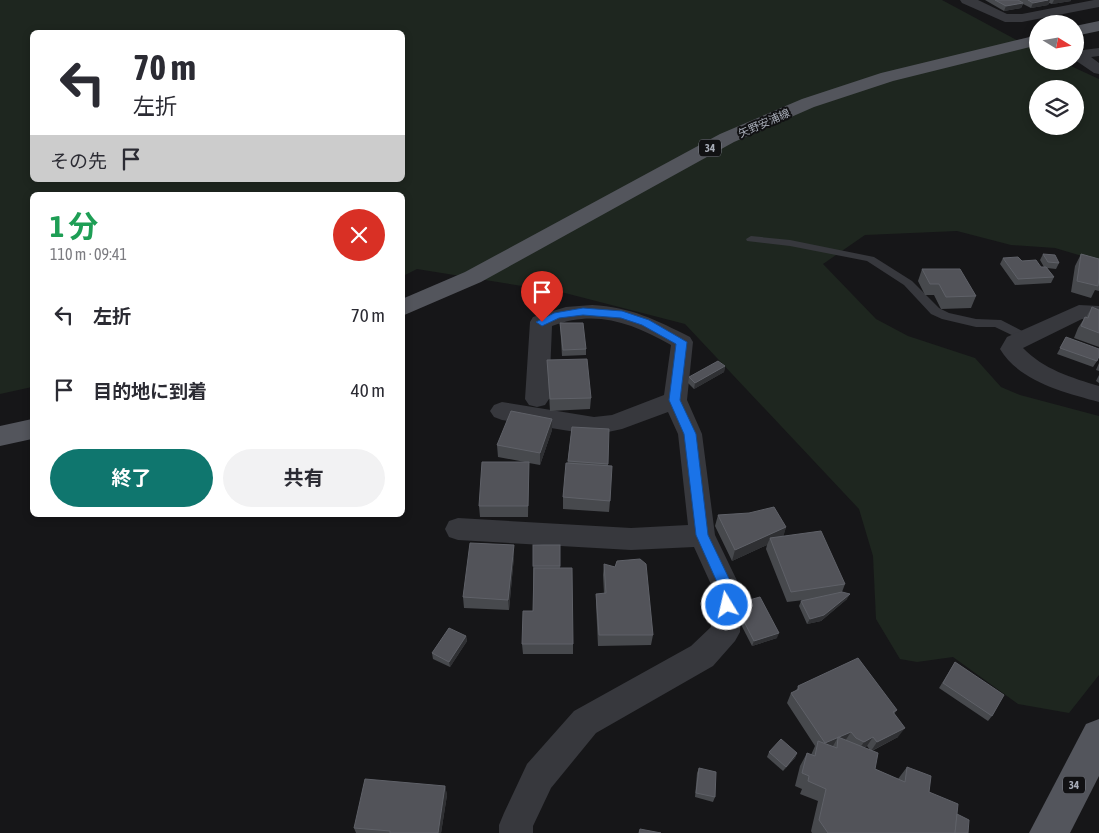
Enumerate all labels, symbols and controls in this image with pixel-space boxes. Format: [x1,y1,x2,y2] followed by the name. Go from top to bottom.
[1029,15,1084,70] north arrow
[1029,15,1084,135] map controls
[133,47,196,87] text: 70 m
[50,50,115,115] icon: left
[1029,80,1084,135] button: layers
[133,93,177,119] text: 左折
[736,106,792,140] street label: 矢野安浦線
[699,140,721,156] road number: 34
[117,145,145,173] icon: arrive
[50,150,107,172] text: その先
[50,209,98,243] text: 1 分
[333,209,385,261] button: close
[50,245,127,263] text: 110 m · 09:41
[521,271,563,322] pin
[528,278,556,306] icon: arrive
[50,301,78,329] icon: left
[351,304,385,326] text: 70 m
[93,305,131,327] text: 左折
[50,376,78,404] icon: arrive
[351,379,385,401] text: 40 m
[93,380,207,402] text: 目的地に到着
[50,449,213,507] button: 終了
[223,449,385,507] button: 共有
[700,578,752,630] position arrow
[1063,776,1085,794] road number: 34

